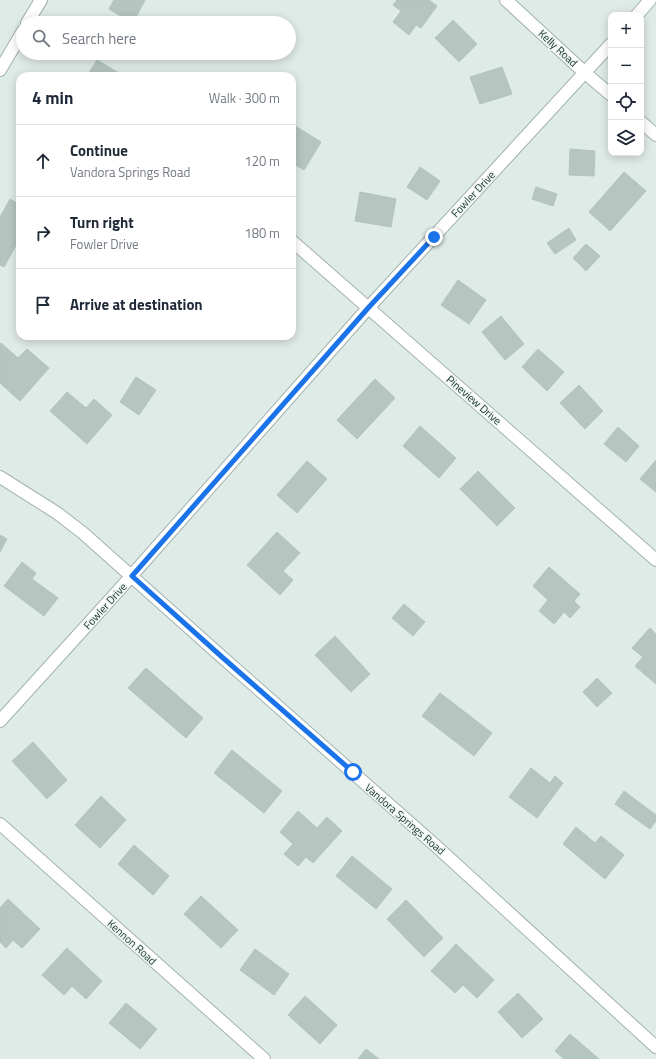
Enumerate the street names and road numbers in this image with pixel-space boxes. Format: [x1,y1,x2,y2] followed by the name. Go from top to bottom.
[535,26,581,70] street label: Kelly Road
[447,167,499,221] street label: Fowler Drive
[443,372,505,429] street label: Pineview Drive
[80,579,131,633] street label: Fowler Drive
[361,780,449,859] street label: Vandora Springs Road
[104,916,160,969] street label: Kennon Road

